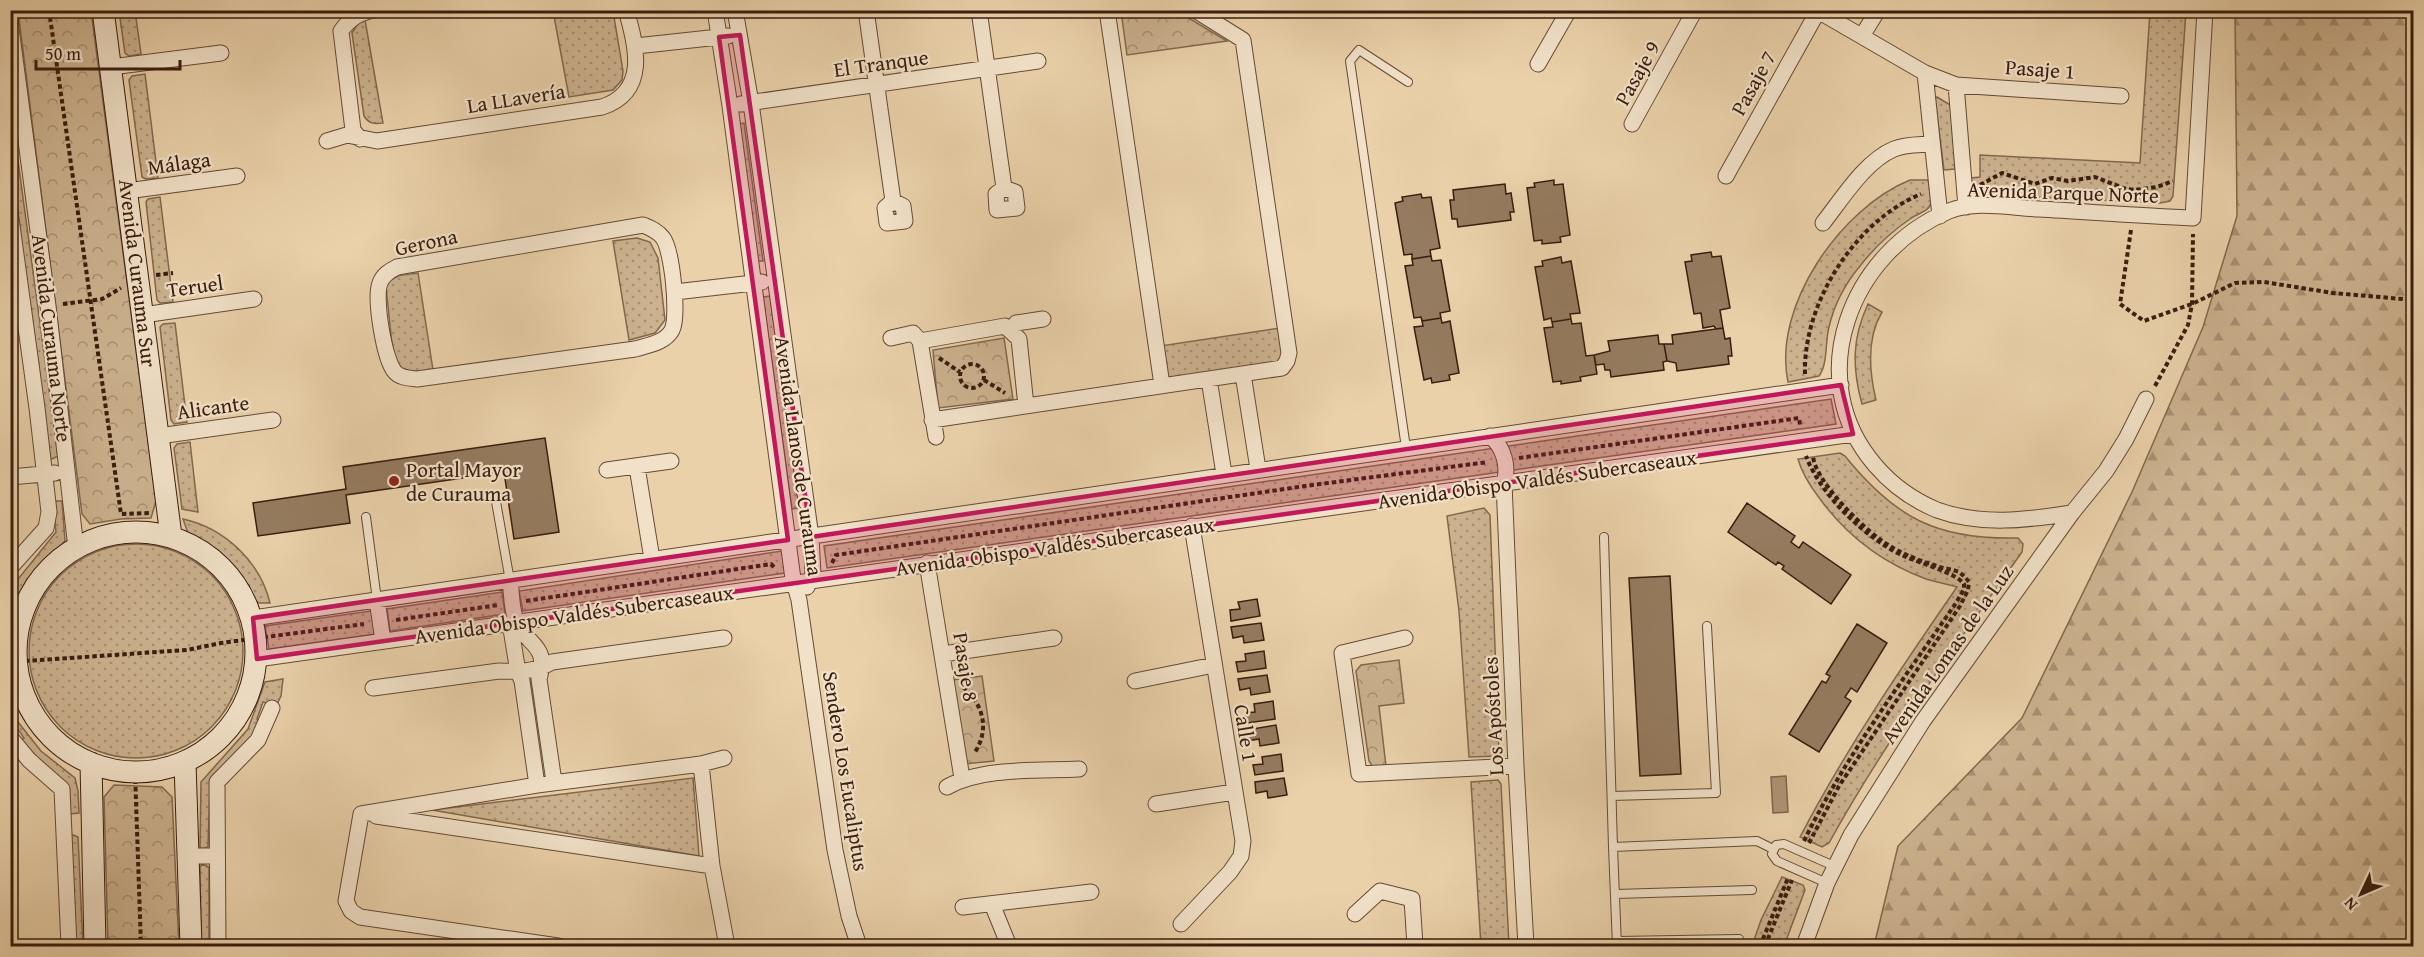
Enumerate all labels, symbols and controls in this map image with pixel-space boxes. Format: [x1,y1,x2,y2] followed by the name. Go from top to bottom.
[36,33,180,71] scale bar
[1607,35,1667,111] street label: Pasaje 9
[45,40,81,67] text: 50 m
[832,41,931,85] street label: El Tranque
[1723,45,1783,121] street label: Pasaje 7
[2004,51,2076,87] street label: Pasaje 1
[465,75,567,121] street label: La LLavería
[145,143,213,183] street label: Málaga
[1967,173,2160,211] street label: Avenida Parque Norte
[111,177,165,369] street label: Avenida Curauma Sur
[392,220,460,264] street label: Gerona
[24,232,80,444] street label: Avenida Curauma Norte
[165,267,225,305] street label: Teruel
[767,334,831,578] street label: Avenida Llanos de Curauma
[175,387,251,427] street label: Alicante
[1375,441,1699,517] street label: Avenida Obispo Valdés Subercaseaux
[406,454,521,509] place label: Portal Mayor de Curauma
[387,474,401,488] marker: Portal Mayor de Curauma
[893,508,1217,584] street label: Avenida Obispo Valdés Subercaseaux
[1873,558,2021,750] street label: Avenida Lomas de la Luz
[412,576,736,652] street label: Avenida Obispo Valdés Subercaseaux
[945,630,987,704] street label: Pasaje 8
[1474,656,1512,776] street label: Los Apóstoles
[815,669,877,873] street label: Sendero Los Eucaliptus
[1226,702,1266,764] street label: Calle 1
[2331,864,2391,924] north arrow
[2338,892,2363,917] text: N

